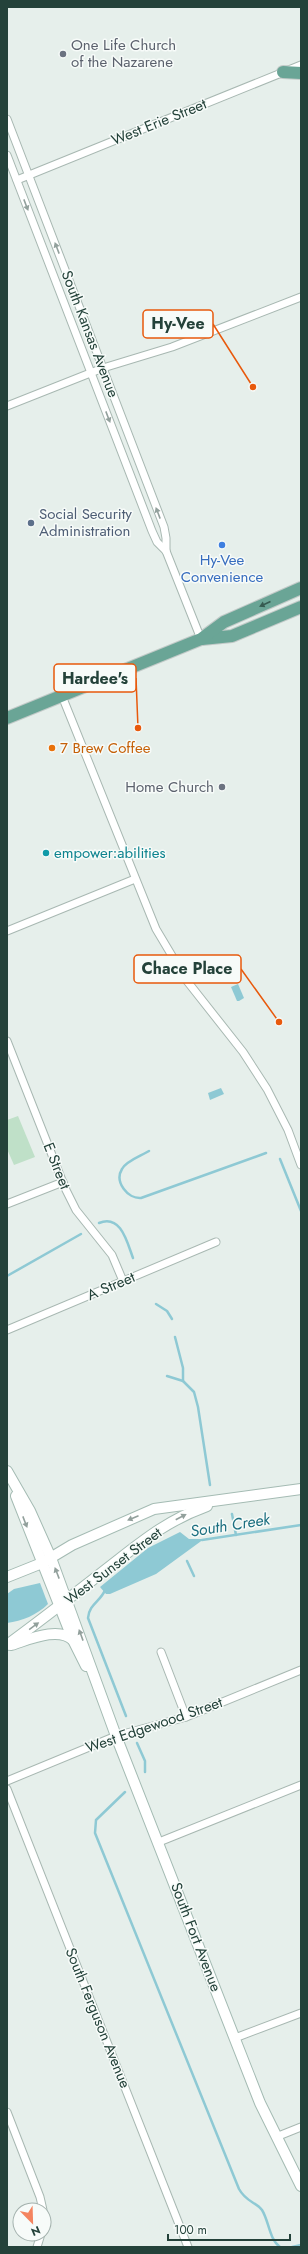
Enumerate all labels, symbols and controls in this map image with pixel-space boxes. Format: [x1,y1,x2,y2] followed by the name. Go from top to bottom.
[71,34,176,73] place label: One Life Church of the Nazarene
[58,49,68,59] marker: One Life Church of the Nazarene
[108,93,210,151] street label: West Erie Street
[24,199,30,211] one-way arrow
[54,242,60,254] one-way arrow
[56,267,124,401] street label: South Kansas Avenue
[143,310,213,338] callout: Hy-Vee
[151,312,205,335] text: Hy-Vee
[106,412,112,424] one-way arrow
[39,503,132,542] place label: Social Security Administration
[155,507,161,519] one-way arrow
[26,518,36,528] marker: Social Security Administration
[217,540,227,550] marker: Hy-Vee Convenience
[181,549,264,588] place label: Hy-Vee Convenience
[260,601,271,607] one-way arrow
[54,664,136,692] callout: Hardee's
[62,667,128,690] text: Hardee's
[60,737,151,759] place label: 7 Brew Coffee
[47,743,57,753] marker: 7 Brew Coffee
[125,776,214,798] place label: Home Church
[217,782,227,792] marker: Home Church
[54,842,166,864] place label: empower:abilities
[41,848,51,858] marker: empower:abilities
[134,955,241,983] callout: Chace Place
[142,957,232,980] text: Chace Place
[38,1139,76,1193] street label: E Street
[84,1266,139,1306] street label: A Street
[189,1507,273,1543] water label: South Creek
[175,1513,187,1520] one-way arrow
[128,1515,139,1521] one-way arrow
[22,1516,28,1527] one-way arrow
[60,1522,167,1610] street label: West Sunset Street
[53,1566,59,1578] one-way arrow
[28,1622,39,1630] one-way arrow
[77,1629,83,1641] one-way arrow
[83,1691,226,1759] street label: West Edgewood Street
[165,1879,227,1995] street label: South Fort Avenue
[60,1944,136,2092] street label: South Ferguson Avenue
[12,2202,52,2242] north arrow
[168,2216,290,2242] scale bar
[174,2221,207,2239] text: 100 m
[29,2222,43,2240] text: N

